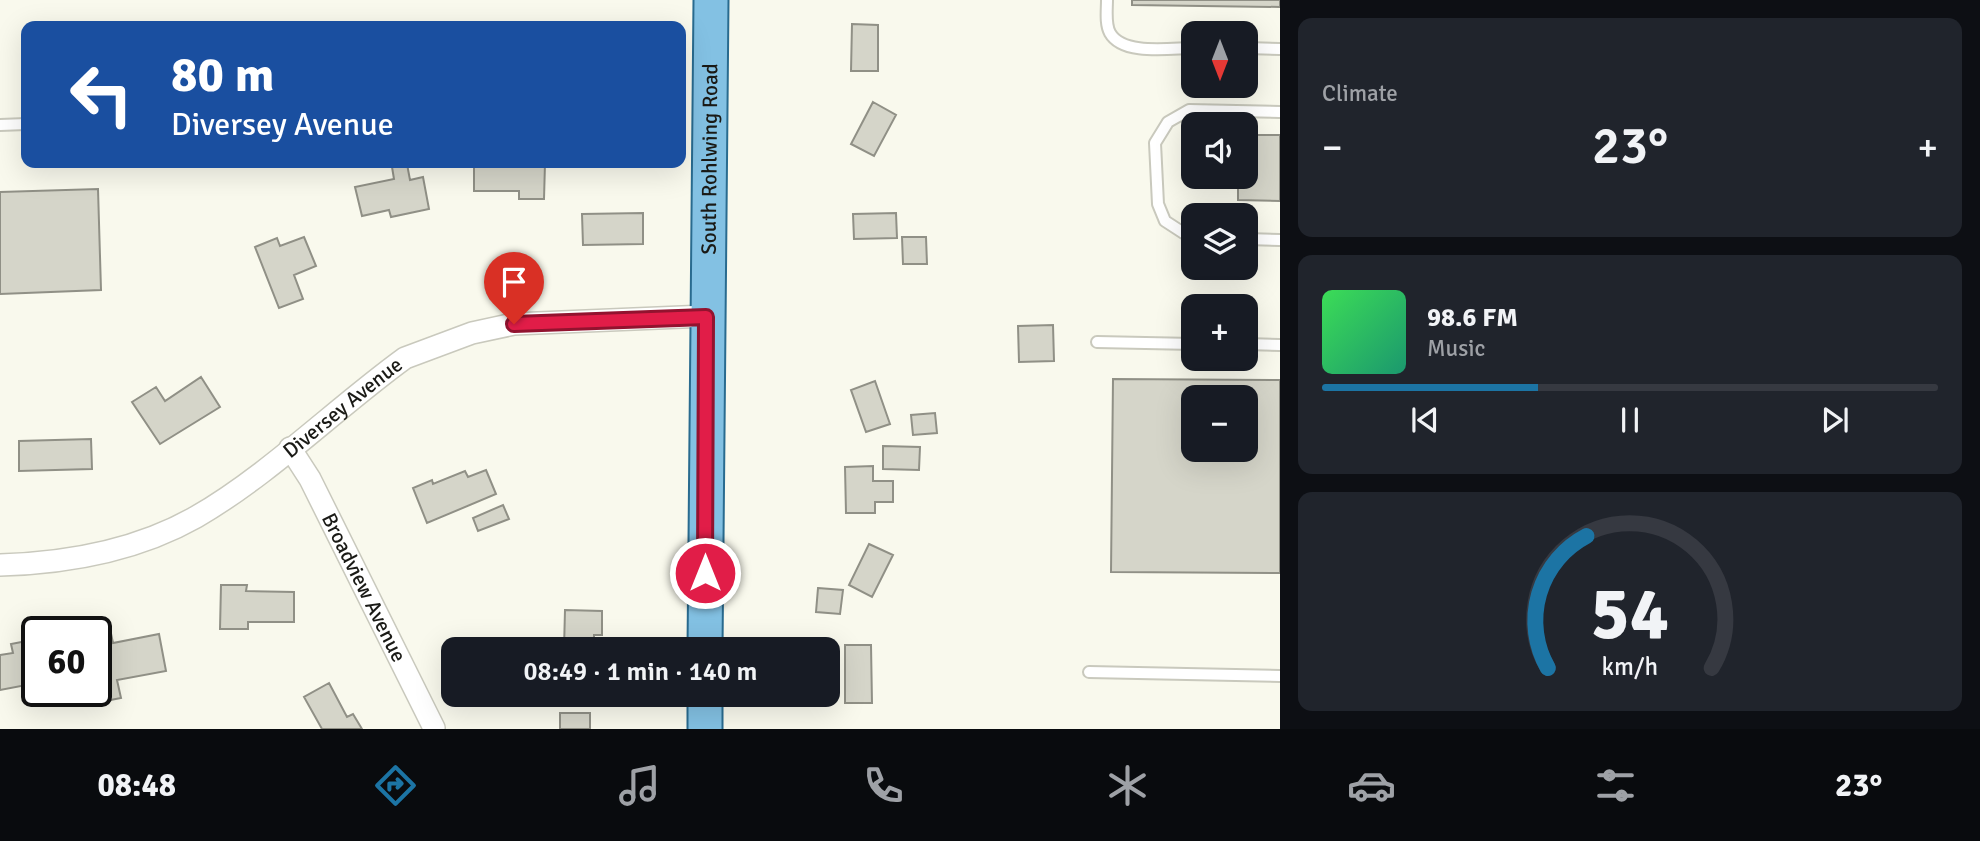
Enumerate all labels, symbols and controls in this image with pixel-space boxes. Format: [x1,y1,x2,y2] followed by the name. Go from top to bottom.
[1181,21,1258,98] north arrow
[1181,21,1258,462] map controls
[171,45,274,105] text: 80 m
[56,49,147,140] icon: left
[696,63,723,255] street label: South Rohlwing Road
[1322,79,1398,108] text: Climate
[171,105,394,144] text: Diversey Avenue
[1181,112,1258,189] button: sound
[1592,114,1668,178] text: 23°
[1322,124,1343,171] text: −
[1917,124,1938,171] text: +
[1181,203,1258,280] button: layers
[484,252,544,324] pin
[495,263,533,301] icon: arrive
[1181,294,1258,371] button: +
[1427,302,1518,334] text: 98.6 FM
[1427,334,1485,363] text: Music
[278,351,408,464] street label: Diversey Avenue
[1181,385,1258,462] button: −
[1406,401,1444,439] icon: previous
[1611,401,1649,439] icon: pause
[1816,401,1854,439] icon: next
[316,509,412,666] street label: Broadview Avenue
[668,536,742,610] position arrow
[1591,570,1669,659] text: 54
[21,616,112,707] speed limit sign: 60
[1602,650,1658,681] text: km/h
[524,656,757,688] text: 08:49 · 1 min · 140 m
[371,761,420,810] icon: directions
[615,761,664,810] icon: music
[859,761,908,810] icon: phone
[1103,761,1152,810] icon: climate
[1347,761,1396,810] icon: car
[1591,761,1640,810] icon: filters
[98,766,176,805] text: 08:48
[1835,766,1882,805] text: 23°

